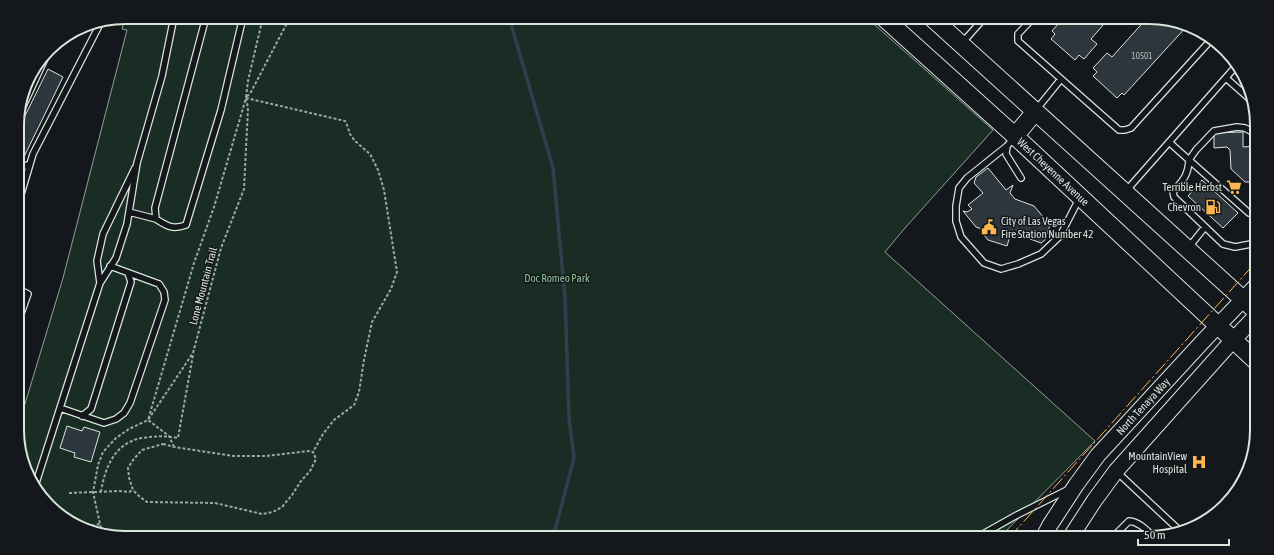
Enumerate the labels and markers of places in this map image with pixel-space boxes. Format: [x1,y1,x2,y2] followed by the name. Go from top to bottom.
[1225,178,1243,196] supermarket icon: Terrible Herbst
[1162,181,1222,193] place label: Terrible Herbst
[1204,198,1222,216] fuel station icon: Chevron
[1168,201,1201,213] place label: Chevron
[1001,215,1093,240] place label: City of Las Vegas Fire Station Number 42
[980,218,998,236] public building icon: City of Las Vegas Fire Station Number 42
[1128,450,1187,475] place label: MountainView Hospital
[1190,453,1208,471] hospital icon: MountainView Hospital

